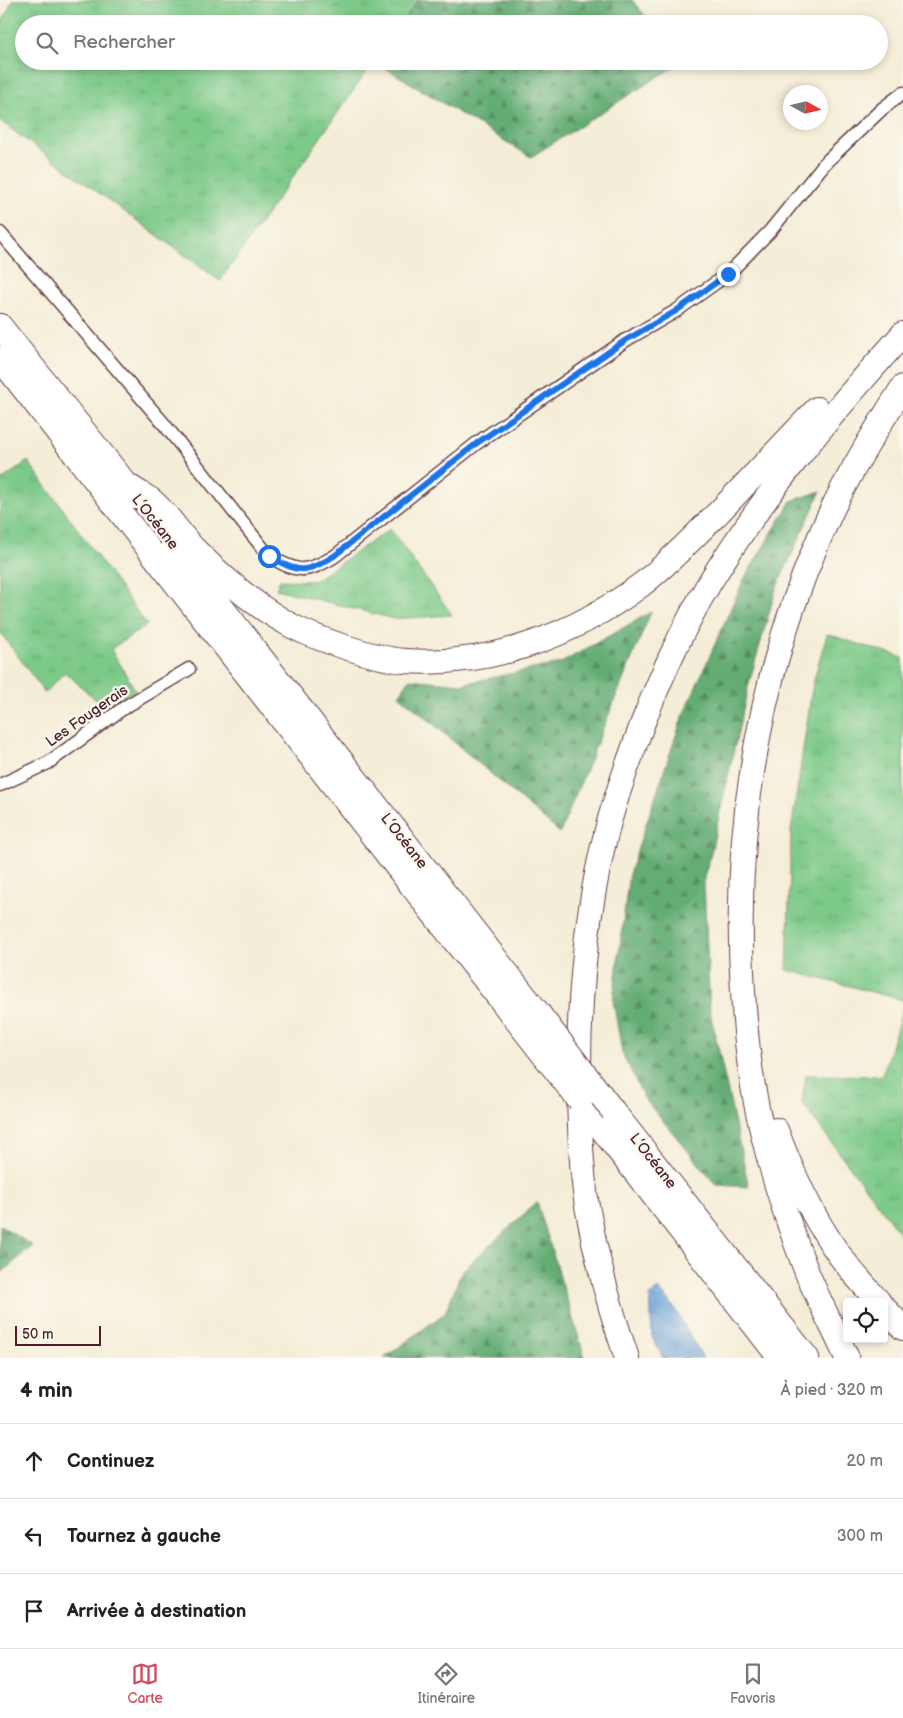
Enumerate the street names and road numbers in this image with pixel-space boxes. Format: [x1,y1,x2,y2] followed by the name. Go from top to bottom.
[127,490,183,554] street label: L’Océane
[42,680,132,751] street label: Les Fougerais
[376,809,432,873] street label: L’Océane
[625,1129,681,1193] street label: L’Océane

